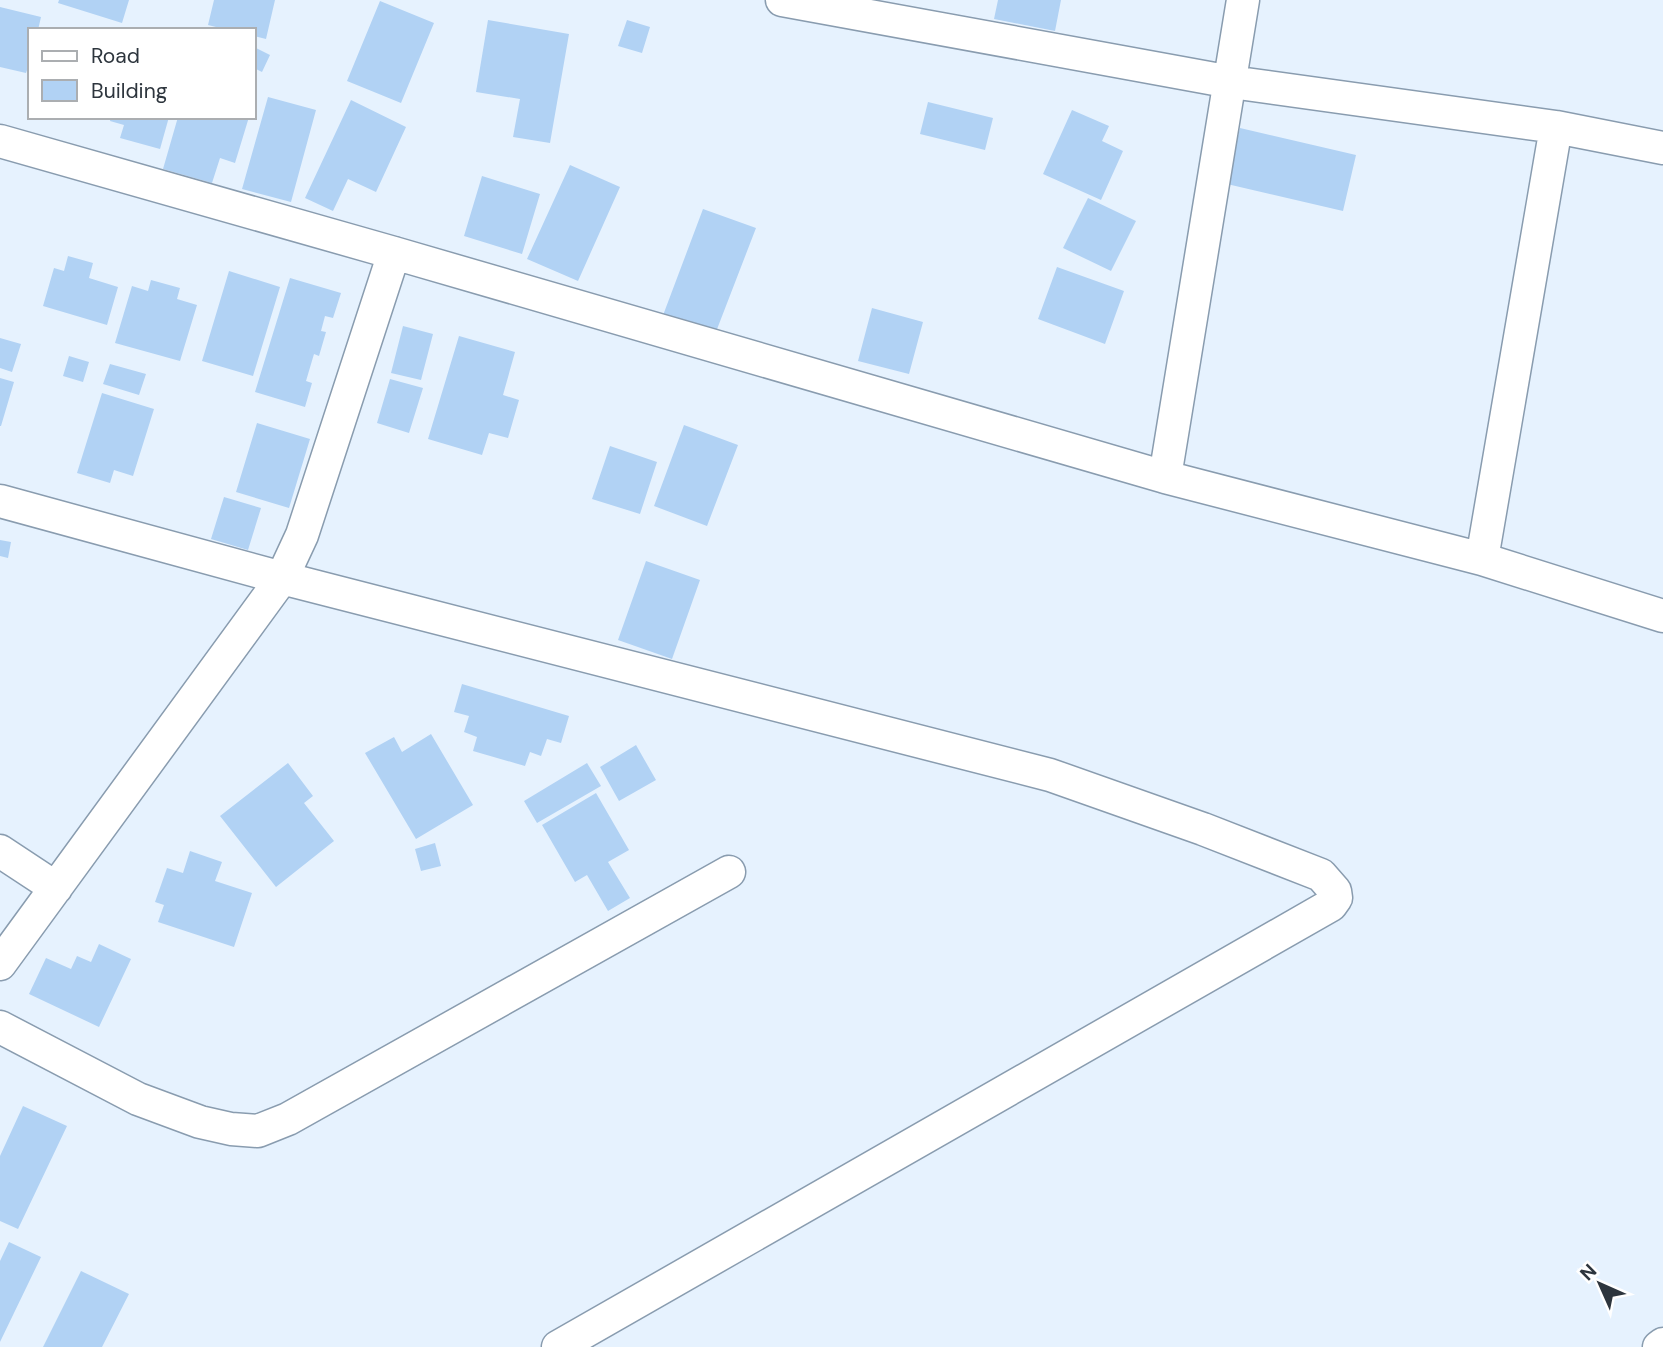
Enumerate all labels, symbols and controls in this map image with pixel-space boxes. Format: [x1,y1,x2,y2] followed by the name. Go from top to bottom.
[28,28,256,119] legend
[91,42,140,70] text: Road
[91,77,168,105] text: Building
[1565,1249,1635,1319] north arrow
[1575,1259,1602,1286] text: N

